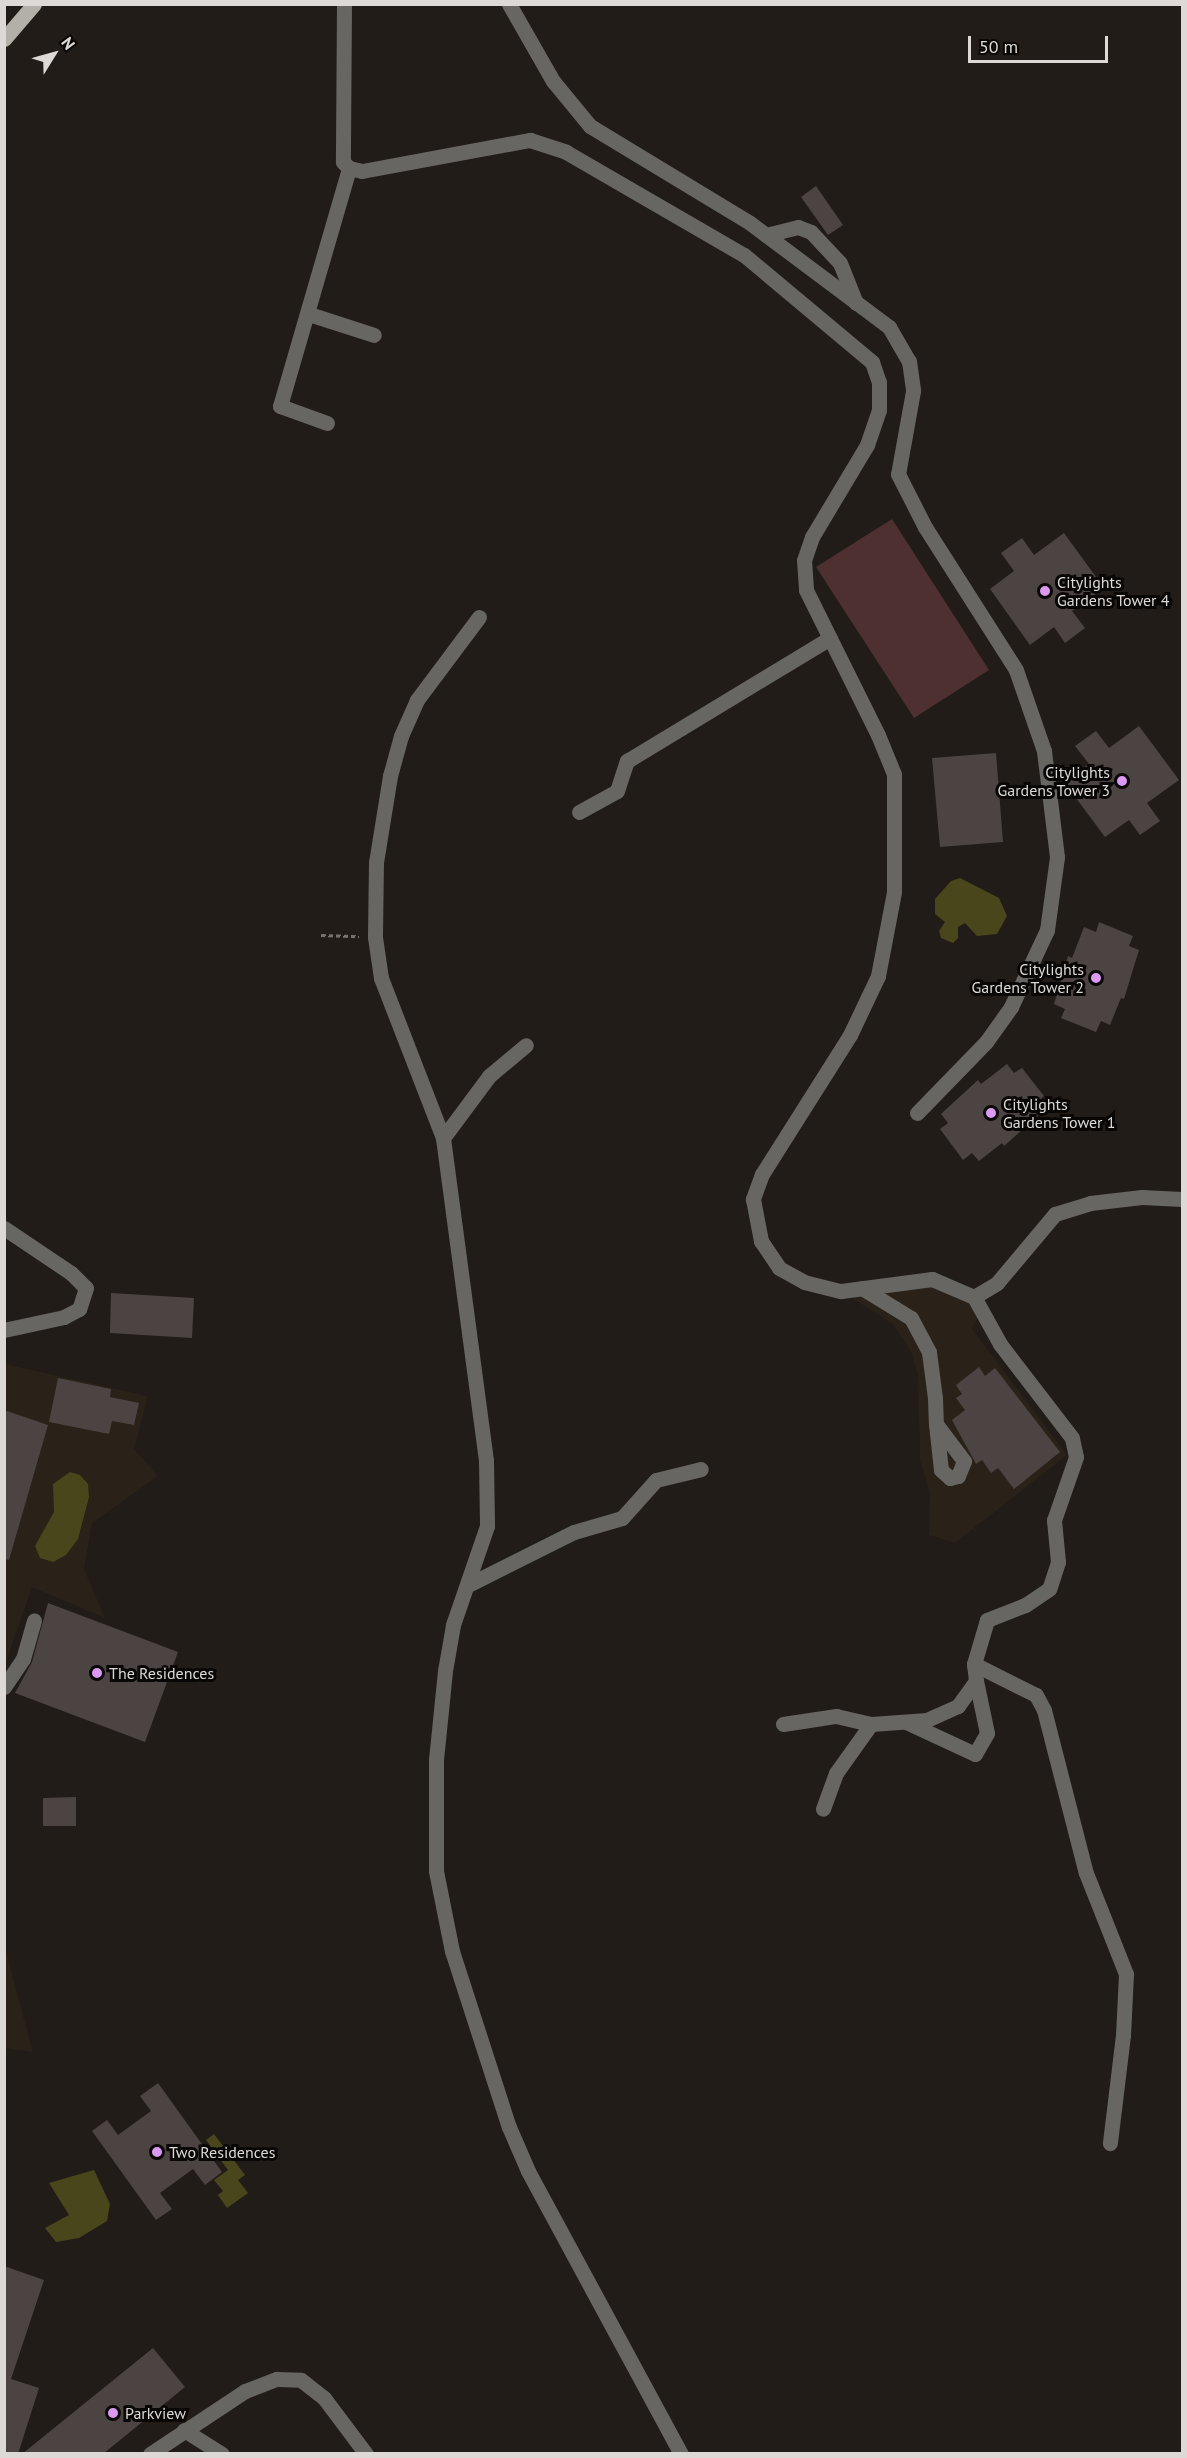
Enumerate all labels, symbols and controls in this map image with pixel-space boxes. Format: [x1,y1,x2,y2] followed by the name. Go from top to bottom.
[24,24,84,84] north arrow
[971,24,1110,62] scale bar
[57,33,80,53] text: N
[979,35,1018,58] text: 50 m
[1057,572,1170,610] place label: Citylights Gardens Tower 4
[1038,584,1052,598] marker: Citylights Gardens Tower 4
[997,762,1110,800] place label: Citylights Gardens Tower 3
[1115,774,1129,788] marker: Citylights Gardens Tower 3
[971,959,1084,997] place label: Citylights Gardens Tower 2
[1089,971,1103,985] marker: Citylights Gardens Tower 2
[1003,1094,1116,1132] place label: Citylights Gardens Tower 1
[984,1106,998,1120] marker: Citylights Gardens Tower 1
[109,1663,214,1683] place label: The Residences
[90,1666,104,1680] marker: The Residences
[169,2142,275,2162] place label: Two Residences
[150,2145,164,2159] marker: Two Residences
[125,2403,186,2423] place label: Parkview
[106,2406,120,2420] marker: Parkview

